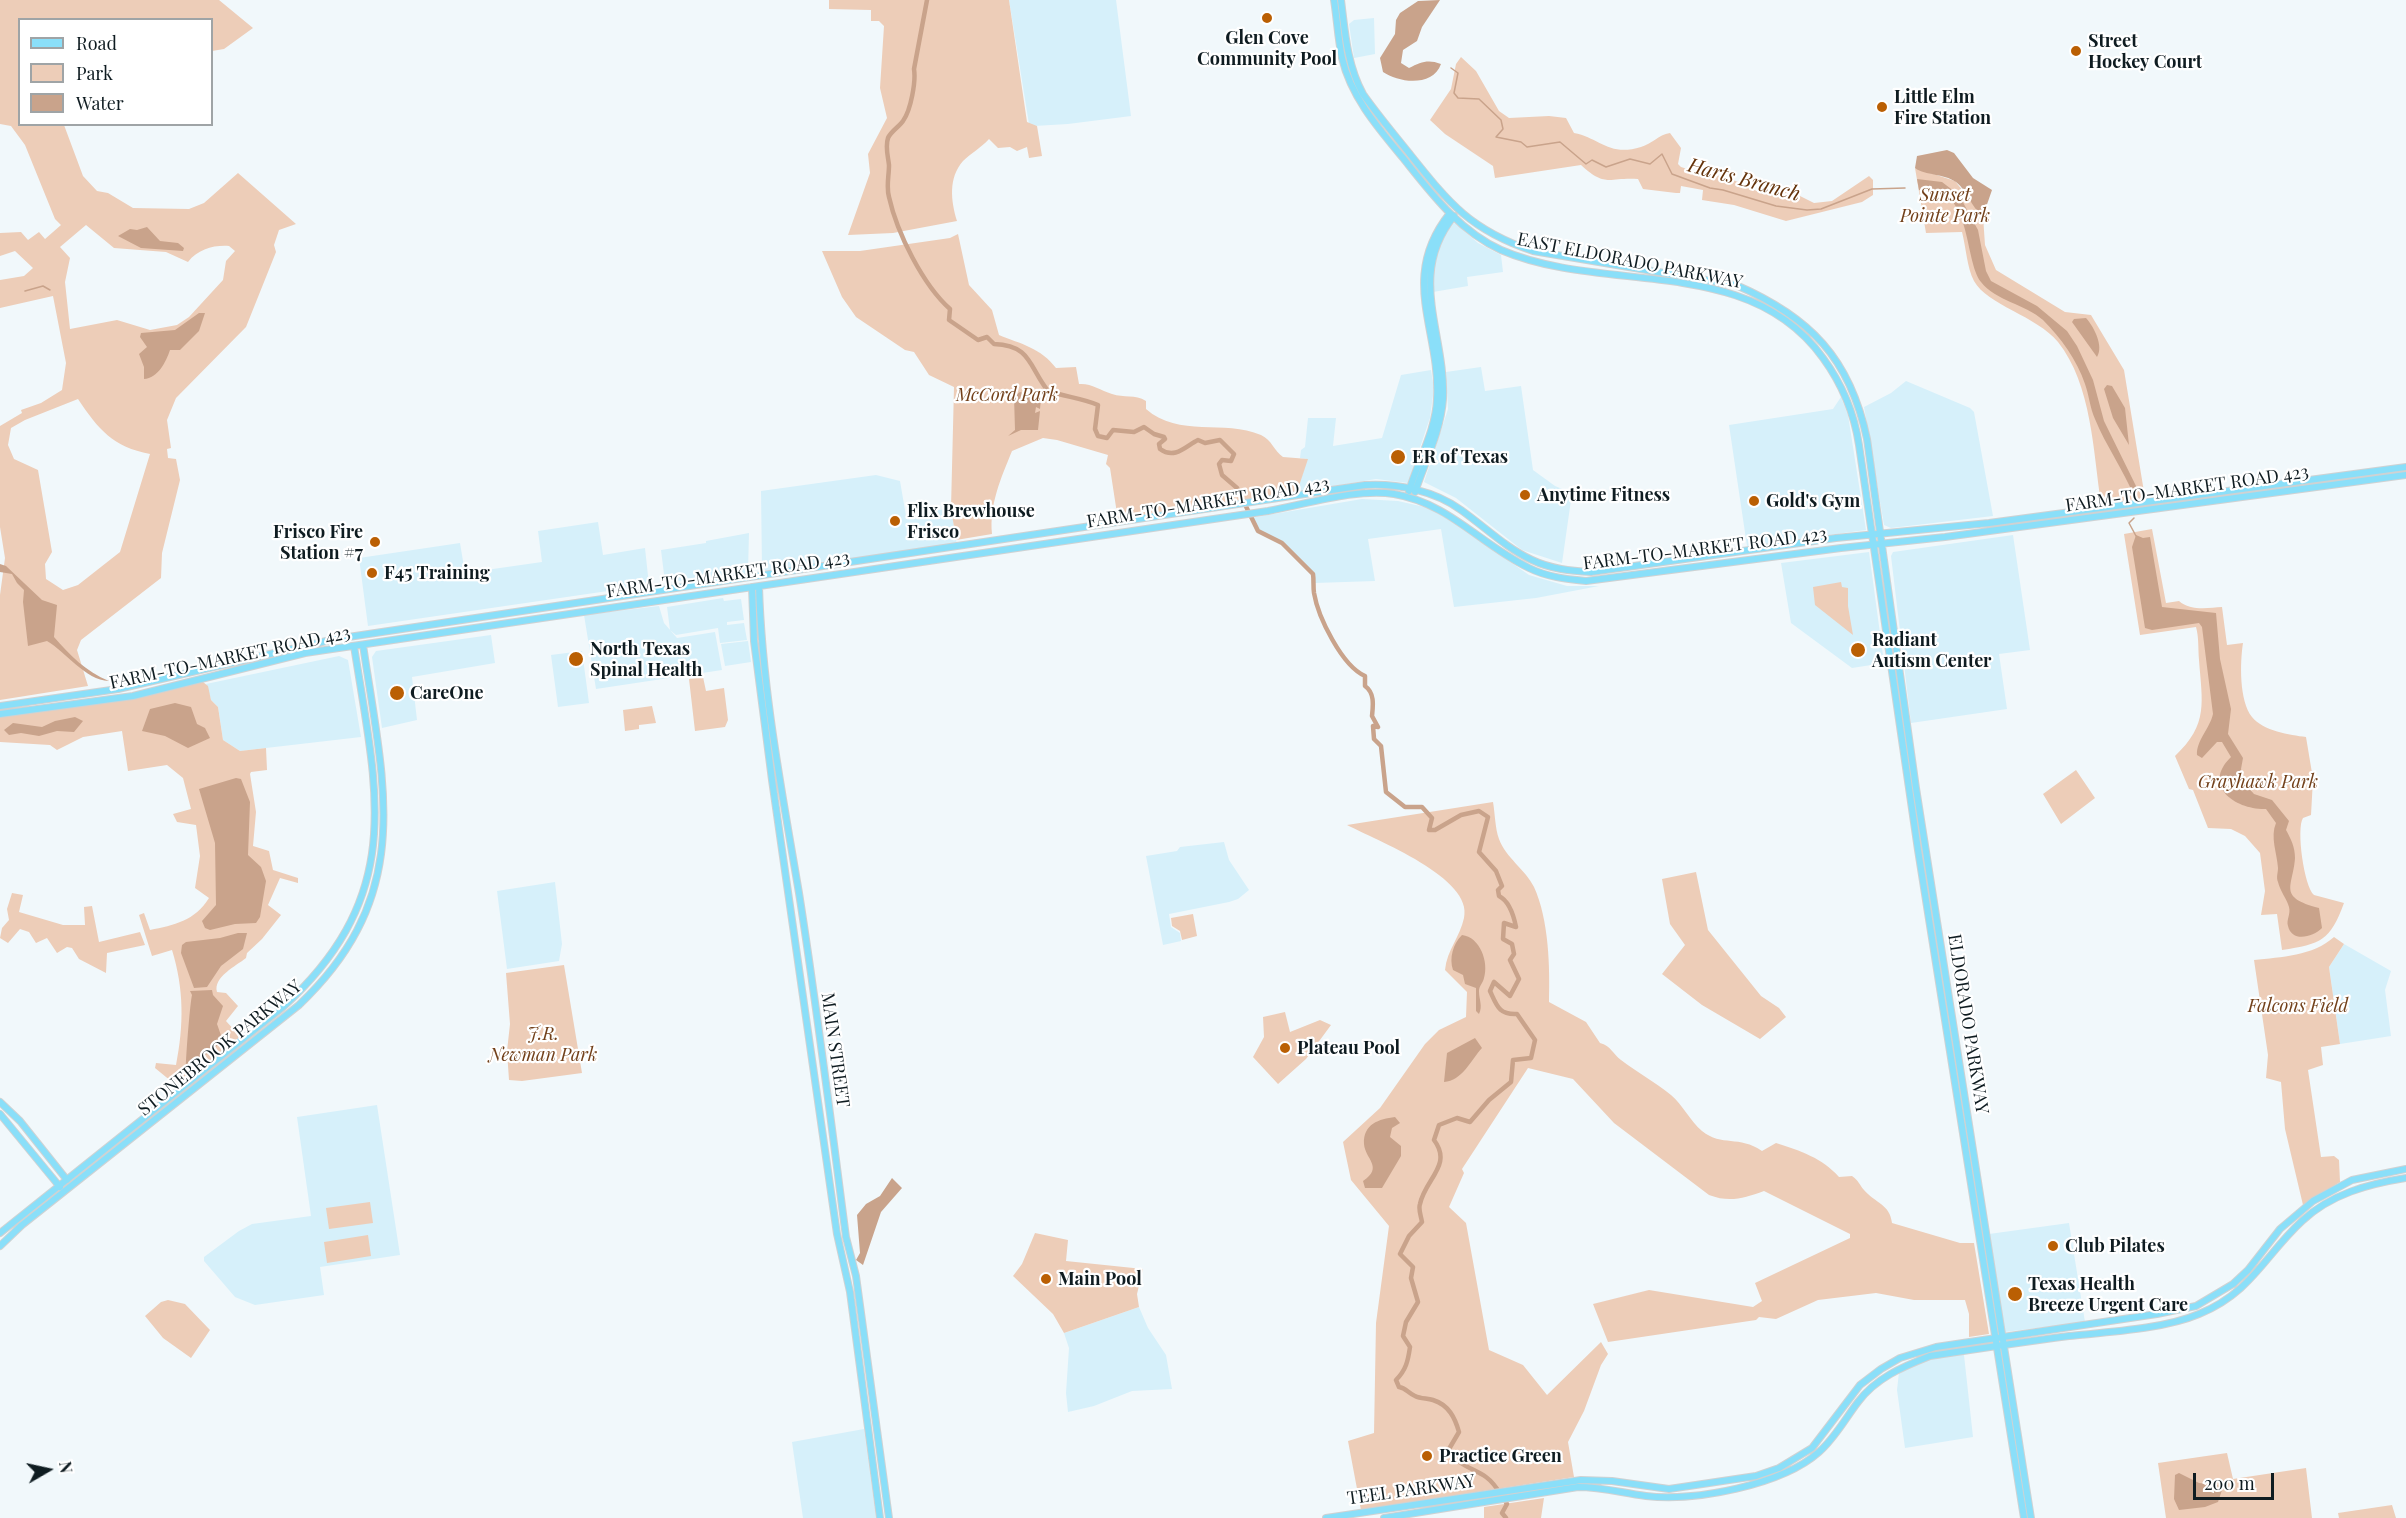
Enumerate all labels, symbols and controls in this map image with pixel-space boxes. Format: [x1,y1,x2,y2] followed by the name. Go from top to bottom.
[1260,11,1274,25] marker: Glen Cove Community Pool
[18,18,213,126] legend
[1197,27,1337,70] place label: Glen Cove Community Pool
[2088,30,2202,72] place label: Street Hockey Court
[76,31,117,55] text: Road
[2069,44,2083,58] marker: Street Hockey Court
[76,61,113,85] text: Park
[1894,86,1991,128] place label: Little Elm Fire Station
[76,91,124,115] text: Water
[1875,100,1889,114] marker: Little Elm Fire Station
[1685,154,1803,206] water label: Harts Branch
[1900,184,1990,226] park label: Sunset Pointe Park
[1515,229,1745,293] street label: EAST ELDORADO PARKWAY
[956,384,1058,406] park label: McCord Park
[1412,446,1508,468] place label: ER of Texas
[1389,448,1407,466] marker: ER of Texas
[2064,461,2310,517] street label: FARM-TO-MARKET ROAD 423
[1085,473,1331,533] street label: FARM-TO-MARKET ROAD 423
[1537,484,1670,506] place label: Anytime Fitness
[1518,488,1532,502] marker: Anytime Fitness
[1766,490,1860,512] place label: Gold's Gym
[1747,494,1761,508] marker: Gold's Gym
[907,500,1035,542] place label: Flix Brewhouse Frisco
[888,514,902,528] marker: Flix Brewhouse Frisco
[273,521,363,564] place label: Frisco Fire Station #7
[1582,523,1828,575] street label: FARM-TO-MARKET ROAD 423
[368,535,382,549] marker: Frisco Fire Station #7
[605,547,851,603] street label: FARM-TO-MARKET ROAD 423
[384,562,490,584] place label: F45 Training
[365,566,379,580] marker: F45 Training
[108,622,352,694] street label: FARM-TO-MARKET ROAD 423
[1872,629,1992,672] place label: Radiant Autism Center
[590,638,702,680] place label: North Texas Spinal Health
[1849,641,1867,659] marker: Radiant Autism Center
[567,650,585,668] marker: North Texas Spinal Health
[410,682,484,704] place label: CareOne
[388,684,406,702] marker: CareOne
[2198,771,2318,793] park label: Grayhawk Park
[1943,933,1993,1115] street label: ELDORADO PARKWAY
[134,975,306,1121] street label: STONEBROOK PARKWAY
[816,991,854,1109] street label: MAIN STREET
[2248,995,2348,1017] park label: Falcons Field
[489,1023,597,1066] park label: J.R. Newman Park
[1297,1037,1400,1059] place label: Plateau Pool
[1278,1041,1292,1055] marker: Plateau Pool
[2065,1235,2165,1257] place label: Club Pilates
[2046,1239,2060,1253] marker: Club Pilates
[1058,1268,1142,1290] place label: Main Pool
[1039,1272,1053,1286] marker: Main Pool
[2028,1273,2188,1316] place label: Texas Health Breeze Urgent Care
[2006,1285,2024,1303] marker: Texas Health Breeze Urgent Care
[18,1440,78,1500] north arrow
[1439,1445,1562,1467] place label: Practice Green
[1420,1449,1434,1463] marker: Practice Green
[55,1460,78,1474] text: N
[2196,1461,2277,1499] scale bar
[1346,1470,1476,1510] street label: TEEL PARKWAY
[2204,1471,2255,1495] text: 200 m

